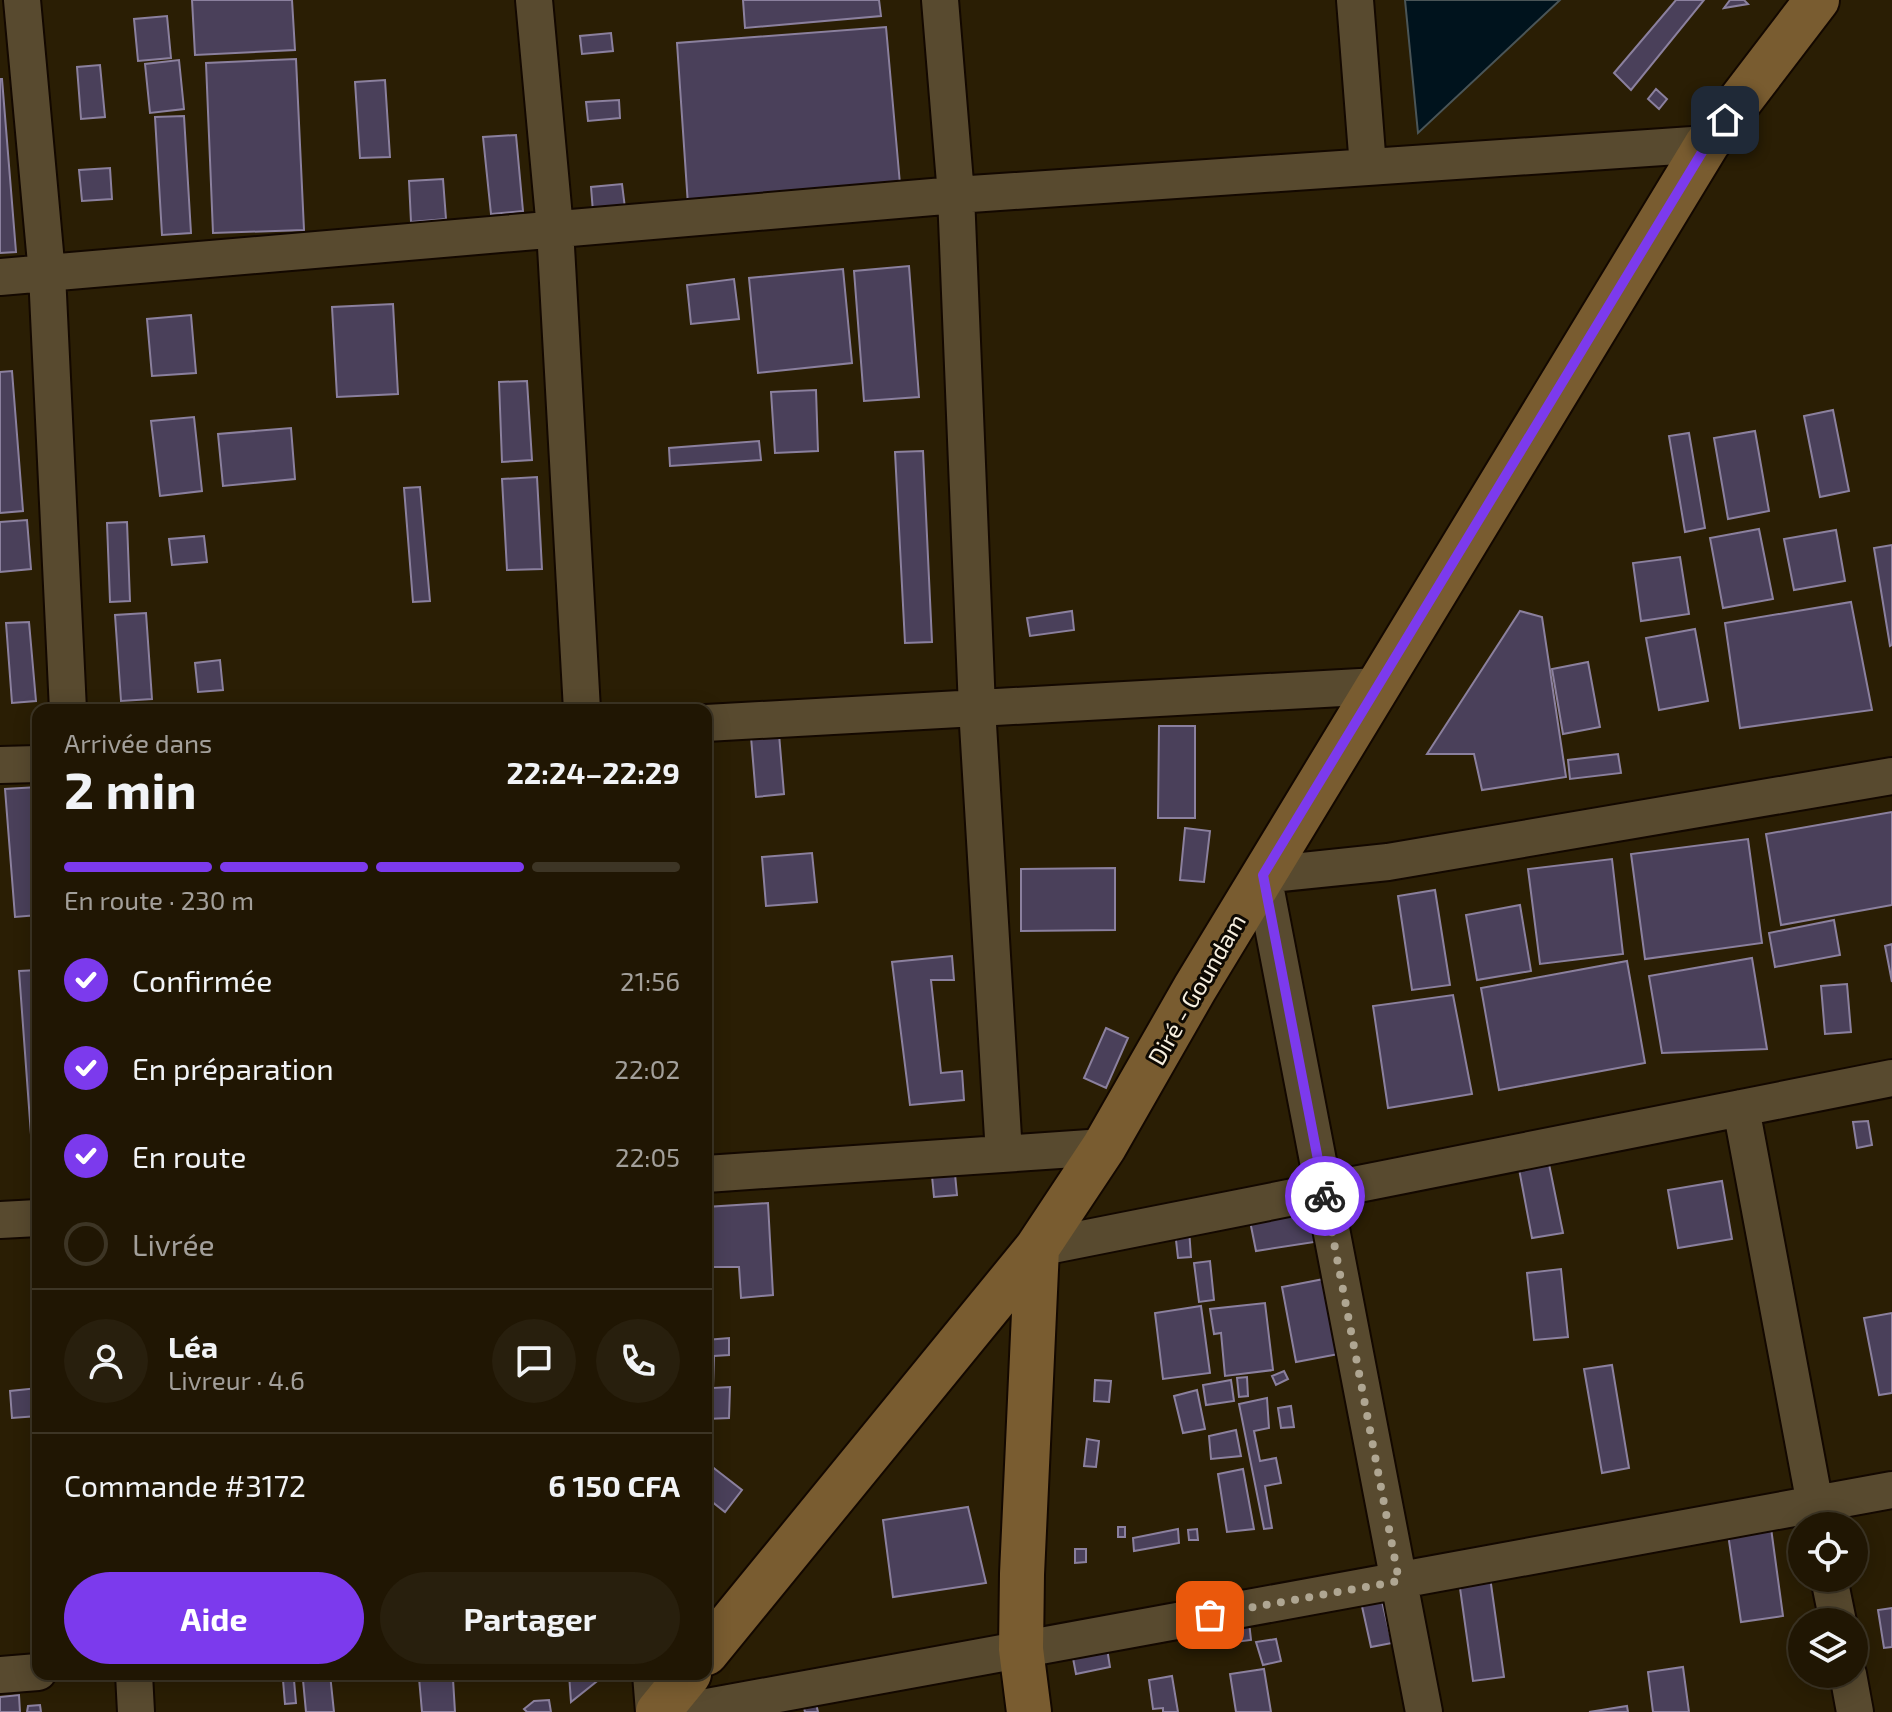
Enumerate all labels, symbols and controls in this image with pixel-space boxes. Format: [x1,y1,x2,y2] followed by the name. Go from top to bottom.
[1691,86,1759,154] pin
[1703,98,1747,142] icon: home
[64,727,212,758] text: Arrivée dans
[506,754,680,790] text: 22:24–22:29
[64,757,197,819] text: 2 min
[64,884,254,915] text: En route · 230 m
[1141,908,1251,1070] street label: Diré - Goundam
[64,958,108,1002] icon: check
[132,962,272,998] text: Confirmée
[620,965,680,996] text: 21:56
[64,1046,108,1090] icon: check
[132,1050,334,1086] text: En préparation
[614,1053,680,1084] text: 22:02
[64,1134,108,1178] icon: check
[132,1138,246,1174] text: En route
[615,1141,680,1172] text: 22:05
[1285,1156,1365,1236] courier
[1303,1174,1347,1218] icon: bike
[132,1226,215,1262] text: Livrée
[64,1319,148,1403] button: person
[492,1319,576,1403] button: chat
[596,1319,680,1403] button: phone
[168,1328,218,1364] text: Léa
[168,1364,305,1395] text: Livreur · 4.6
[64,1467,306,1503] text: Commande #3172
[548,1467,680,1503] text: 6 150 CFA
[1788,1512,1868,1688] map controls
[1788,1512,1868,1592] button: locate
[64,1572,364,1664] button: Aide
[380,1572,680,1664] button: Partager
[1176,1581,1244,1649] pin
[1188,1593,1232,1637] icon: bag
[1788,1608,1868,1688] button: layers

